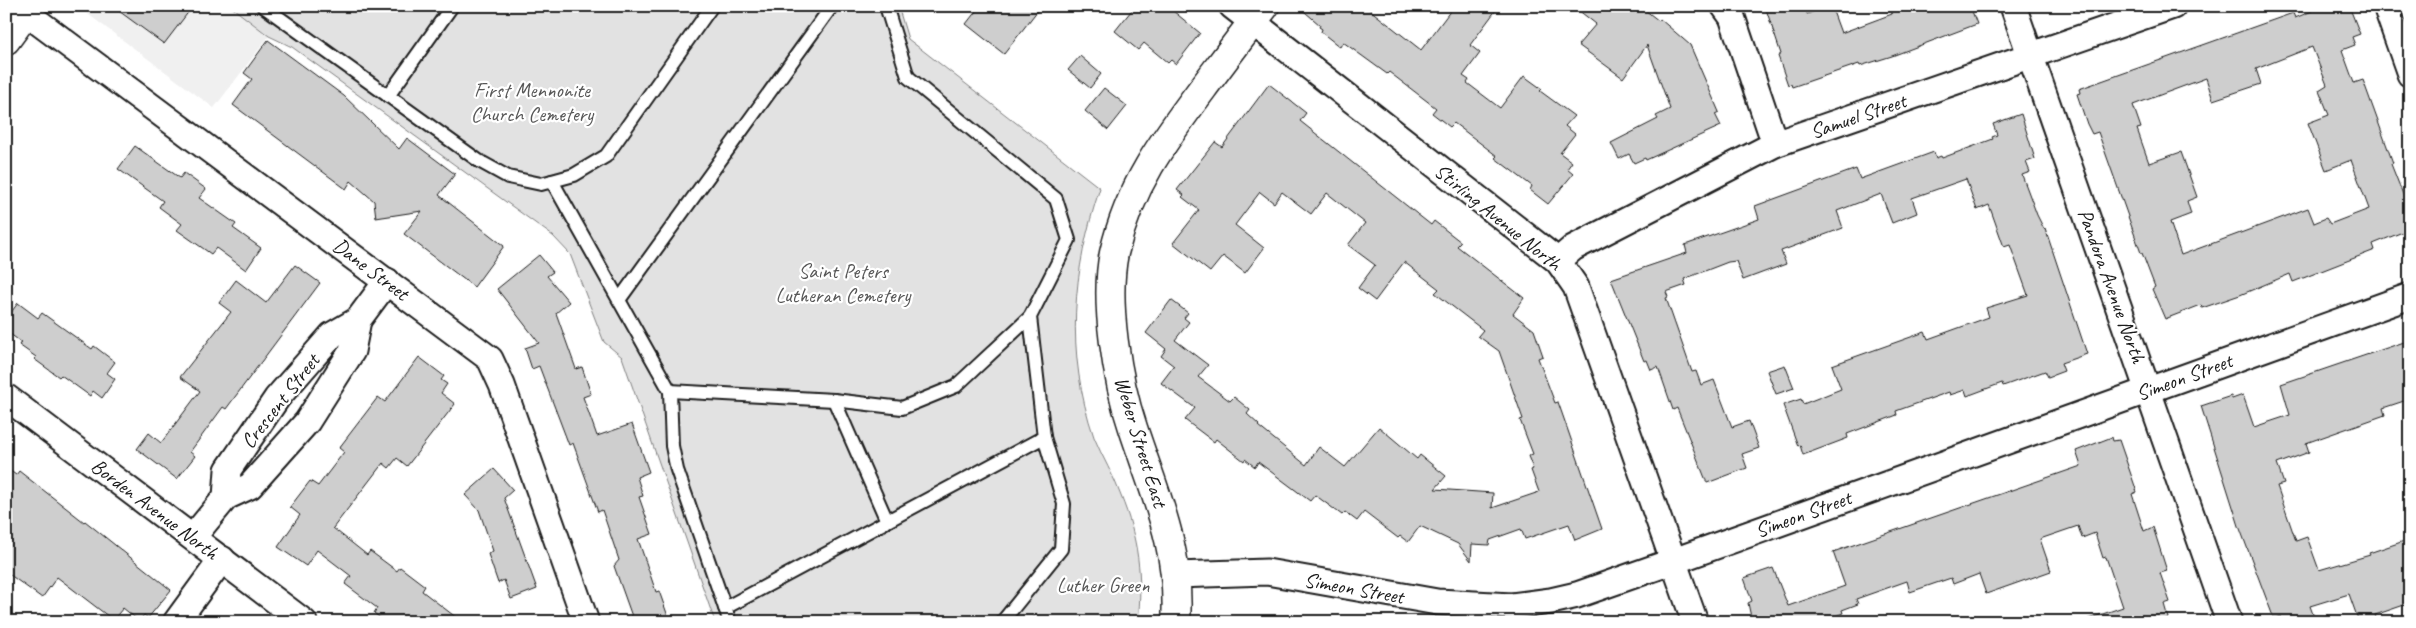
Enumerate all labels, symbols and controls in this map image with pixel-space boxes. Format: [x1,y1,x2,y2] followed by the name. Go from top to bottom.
[471,77,595,127] park label: First Mennonite Church Cemetery
[1807,87,1911,144] street label: Samuel Street
[1429,158,1568,277] street label: Stirling Avenue North
[2072,206,2152,368] street label: Pandora Avenue North
[328,232,416,307] street label: Dane Street
[776,258,912,308] park label: Saint Peters Lutheran Cemetery
[235,347,326,453] street label: Crescent Street
[2132,347,2238,406] street label: Simeon Street
[1109,374,1174,512] street label: Weber Street East
[86,453,225,566] street label: Borden Avenue North
[1751,484,1857,543] street label: Simeon Street
[1302,566,1408,610] street label: Simeon Street
[1057,572,1150,598] park label: Luther Green

